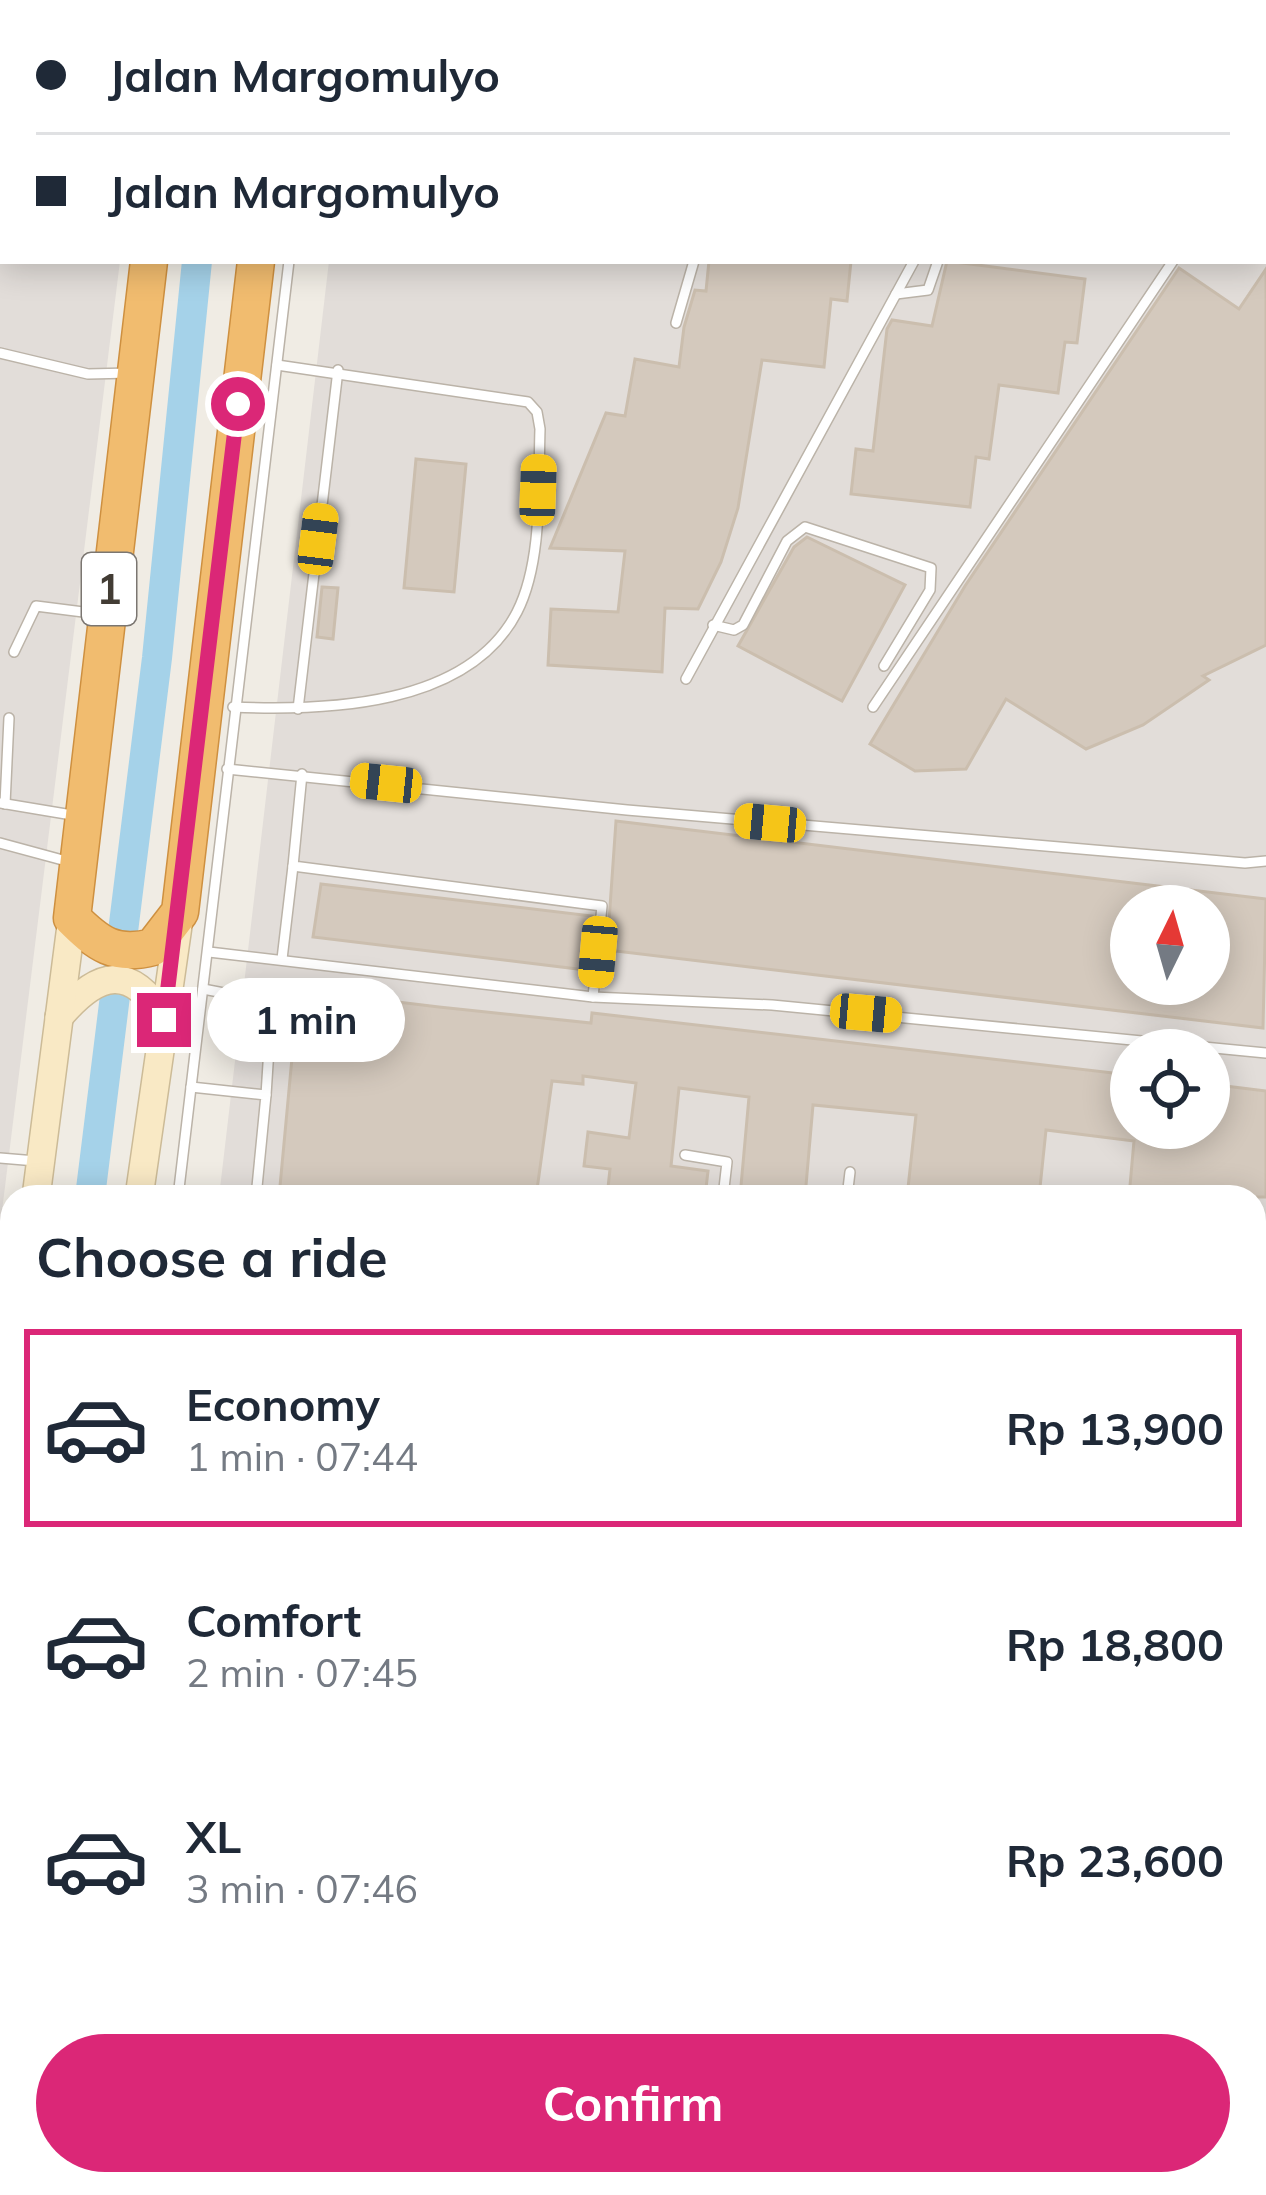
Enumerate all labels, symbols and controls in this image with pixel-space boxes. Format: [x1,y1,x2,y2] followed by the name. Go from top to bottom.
[108,47,500,103] text: Jalan Margomulyo
[108,163,500,219] text: Jalan Margomulyo
[211,377,265,431] route start
[519,453,557,527] car
[296,501,340,577] car
[82,553,136,625] road number: 1
[348,761,424,805] car
[733,802,807,844] car
[1110,885,1230,1005] north arrow
[1110,885,1230,1149] map controls
[577,915,619,989] car
[206,978,404,1062] callout: 1 min
[829,992,903,1034] car
[137,993,191,1047] route end
[255,995,357,1044] text: 1 min
[1110,1029,1230,1149] button: locate
[36,1223,388,1291] text: Choose a ride
[42,1374,150,1482] icon: car
[186,1376,380,1432] text: Economy
[1006,1400,1224,1456] text: Rp 13,900
[186,1432,418,1481] text: 1 min · 07:44
[42,1590,150,1698] icon: car
[186,1592,361,1648] text: Comfort
[1006,1616,1224,1672] text: Rp 18,800
[186,1648,418,1697] text: 2 min · 07:45
[42,1806,150,1914] icon: car
[186,1808,241,1864] text: XL
[1006,1832,1224,1888] text: Rp 23,600
[186,1864,418,1913] text: 3 min · 07:46
[36,2034,1230,2172] button: Confirm

